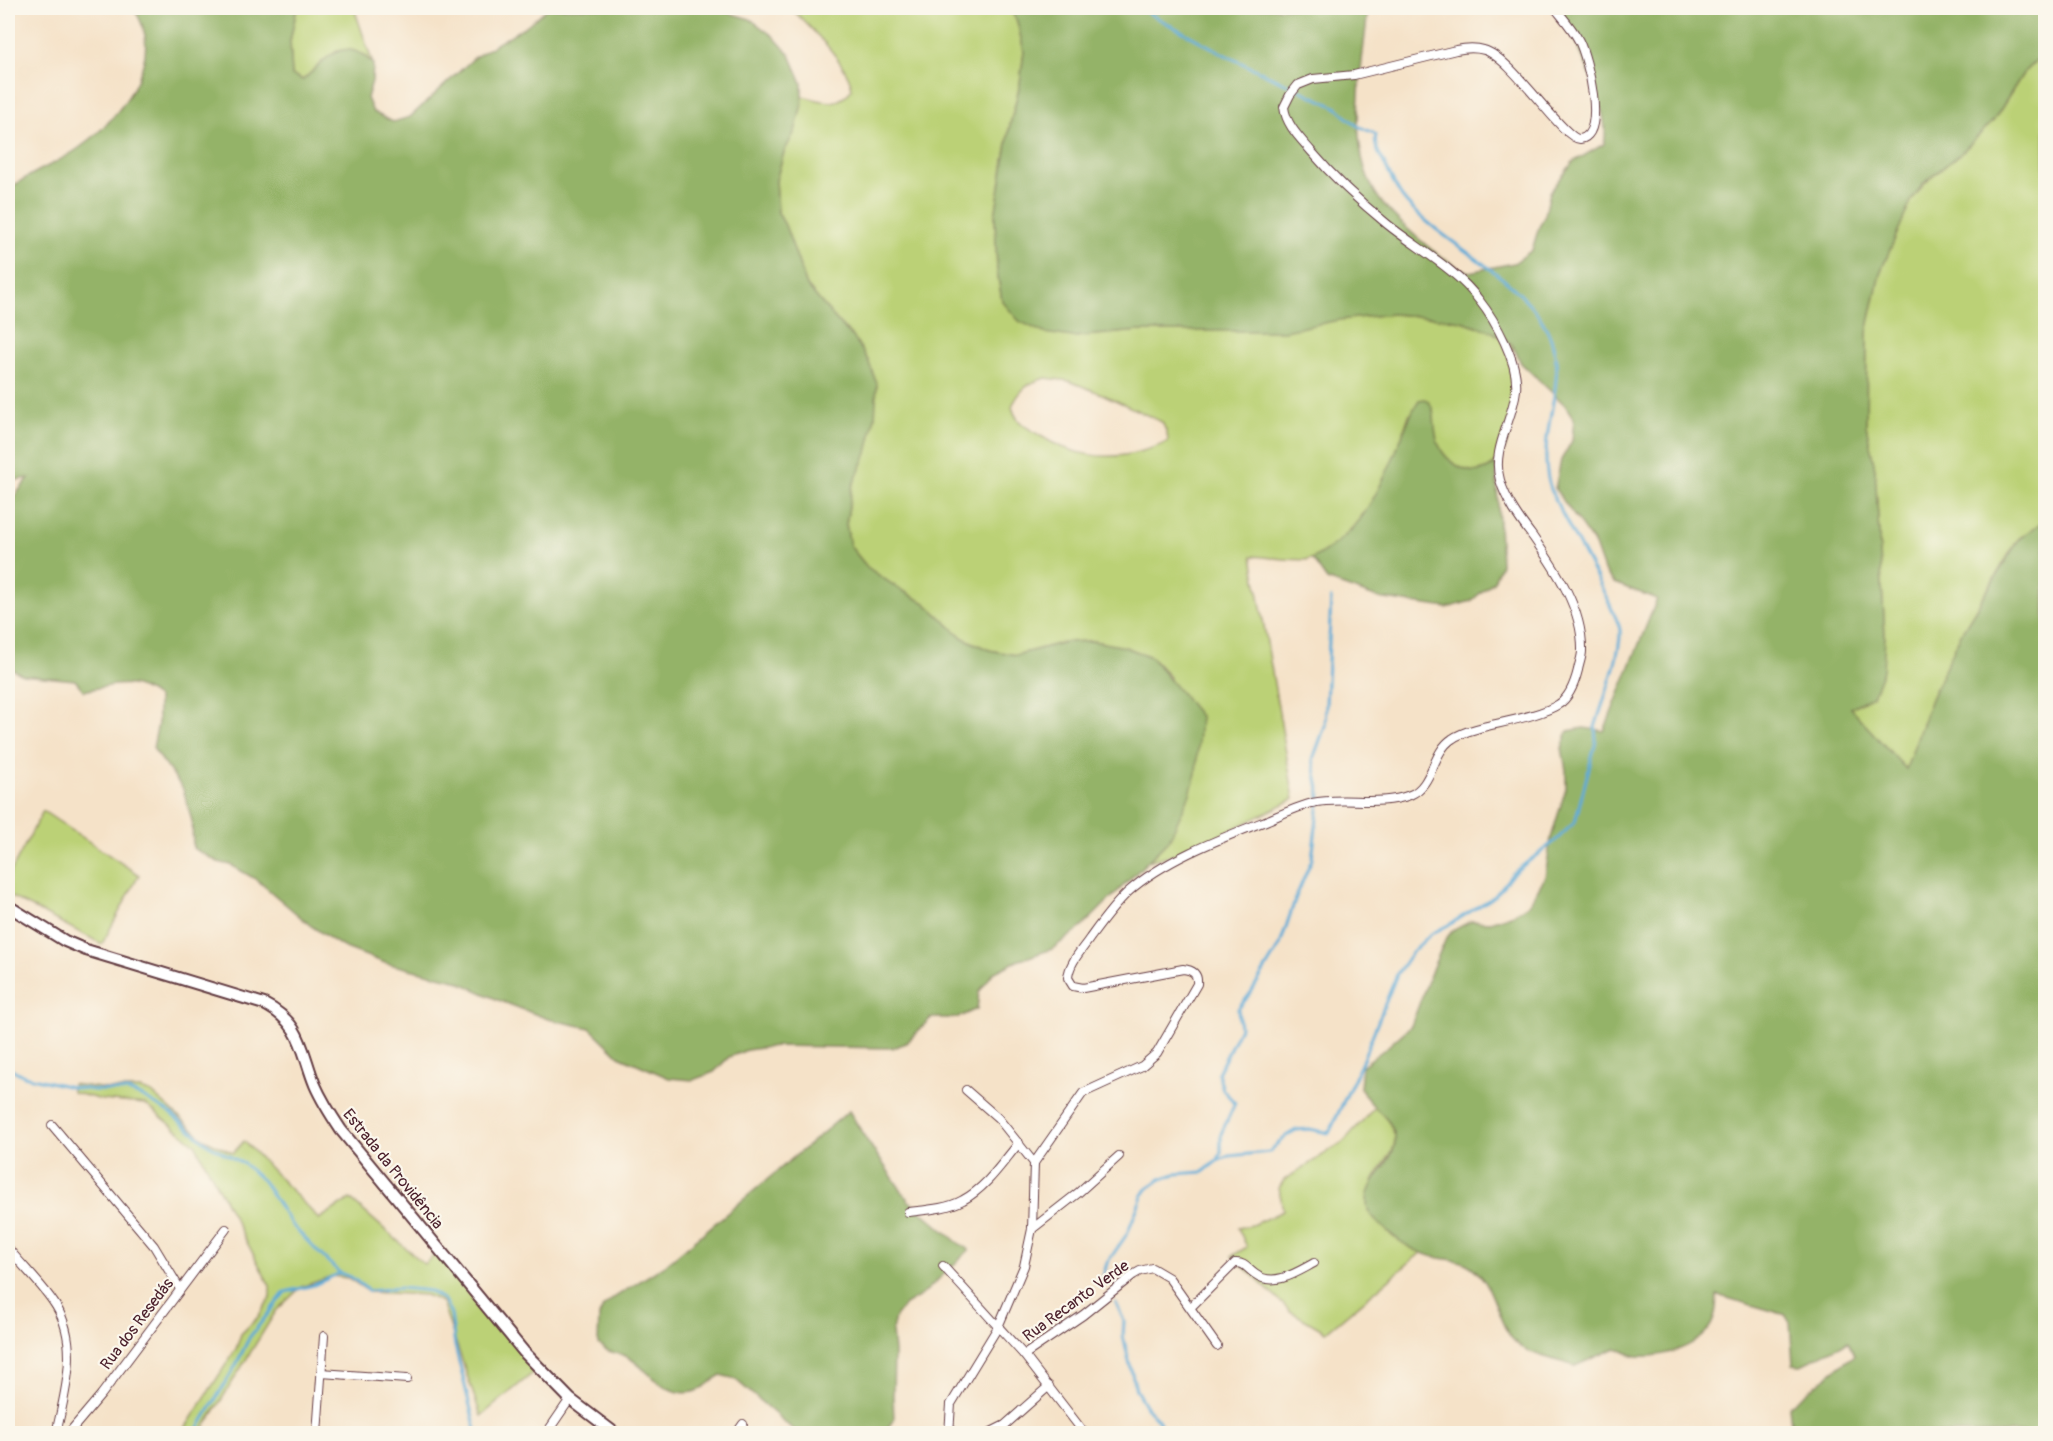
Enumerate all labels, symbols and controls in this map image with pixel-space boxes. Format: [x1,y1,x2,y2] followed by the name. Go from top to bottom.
[338,1105,448,1233] street label: Estrada da Providência
[1019,1256,1133,1346] street label: Rua Recanto Verde
[96,1274,178,1374] street label: Rua dos Resedás

